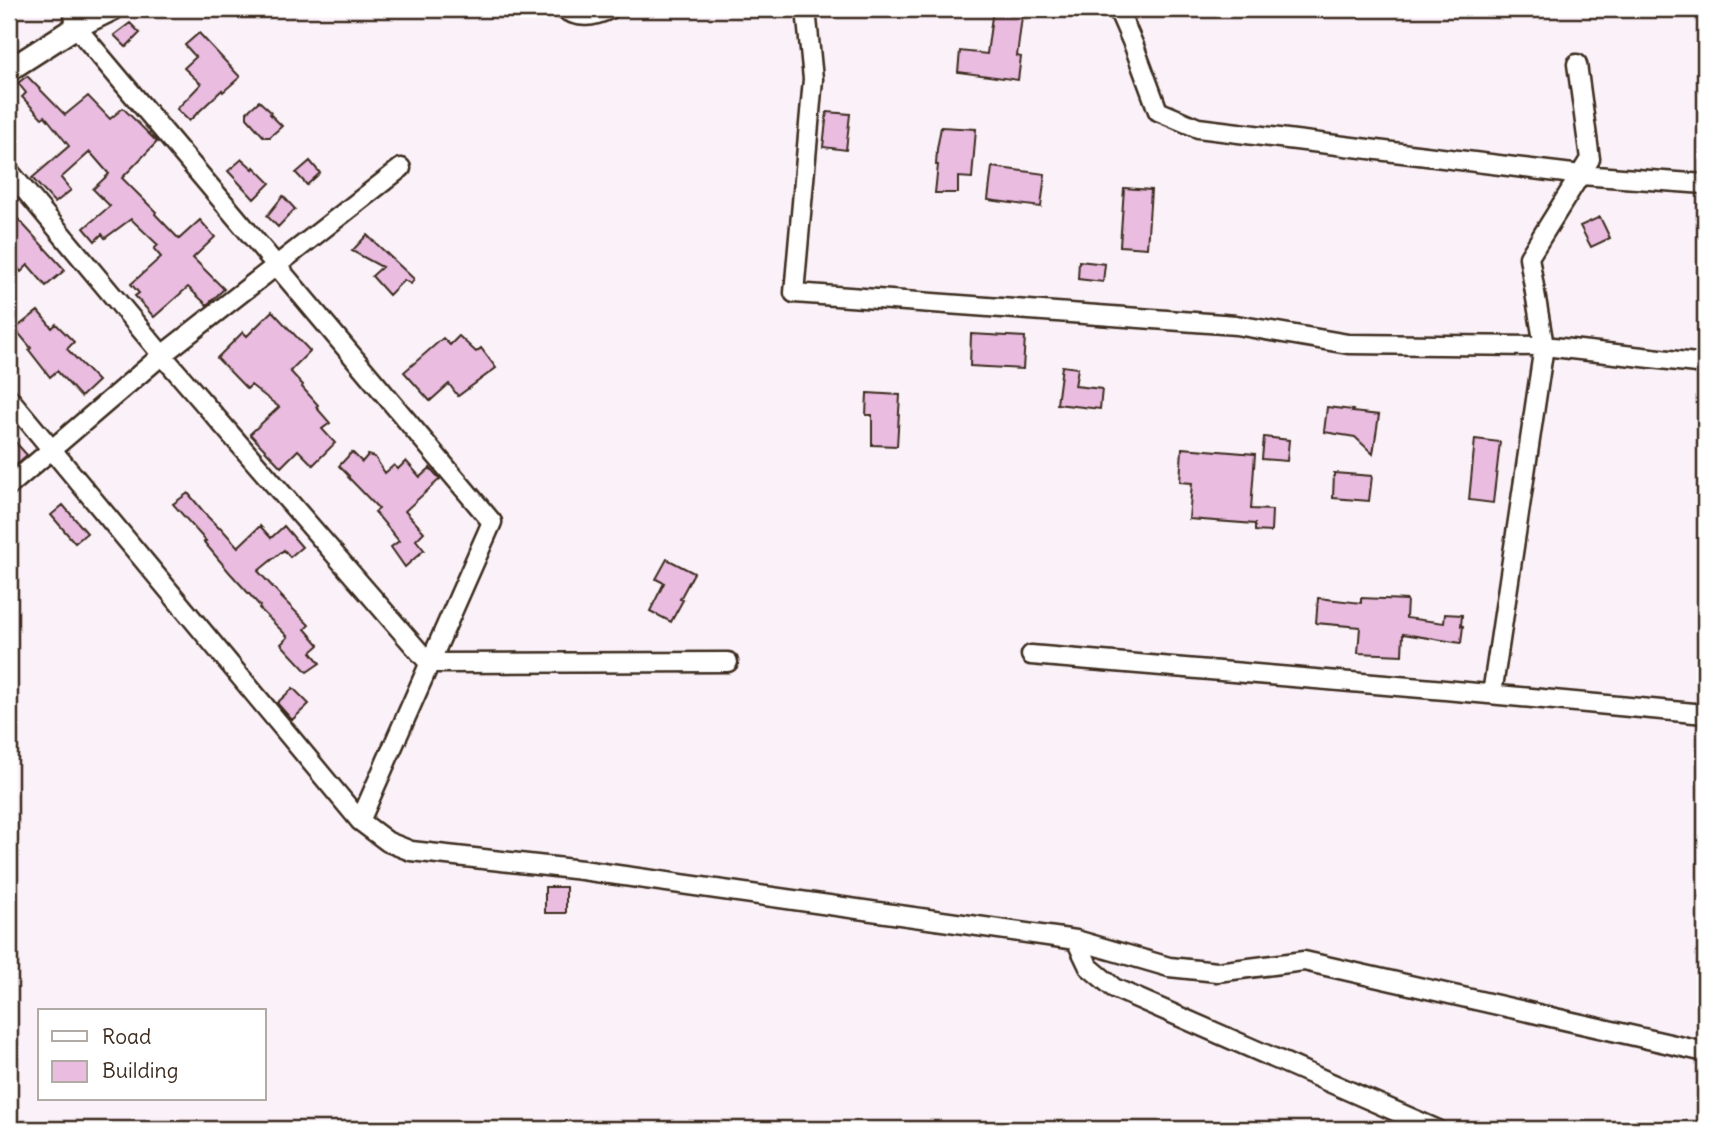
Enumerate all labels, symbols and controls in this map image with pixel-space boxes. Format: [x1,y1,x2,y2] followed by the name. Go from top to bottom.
[38,1009,266,1100] legend
[102,1023,151,1050] text: Road
[102,1057,178,1084] text: Building

